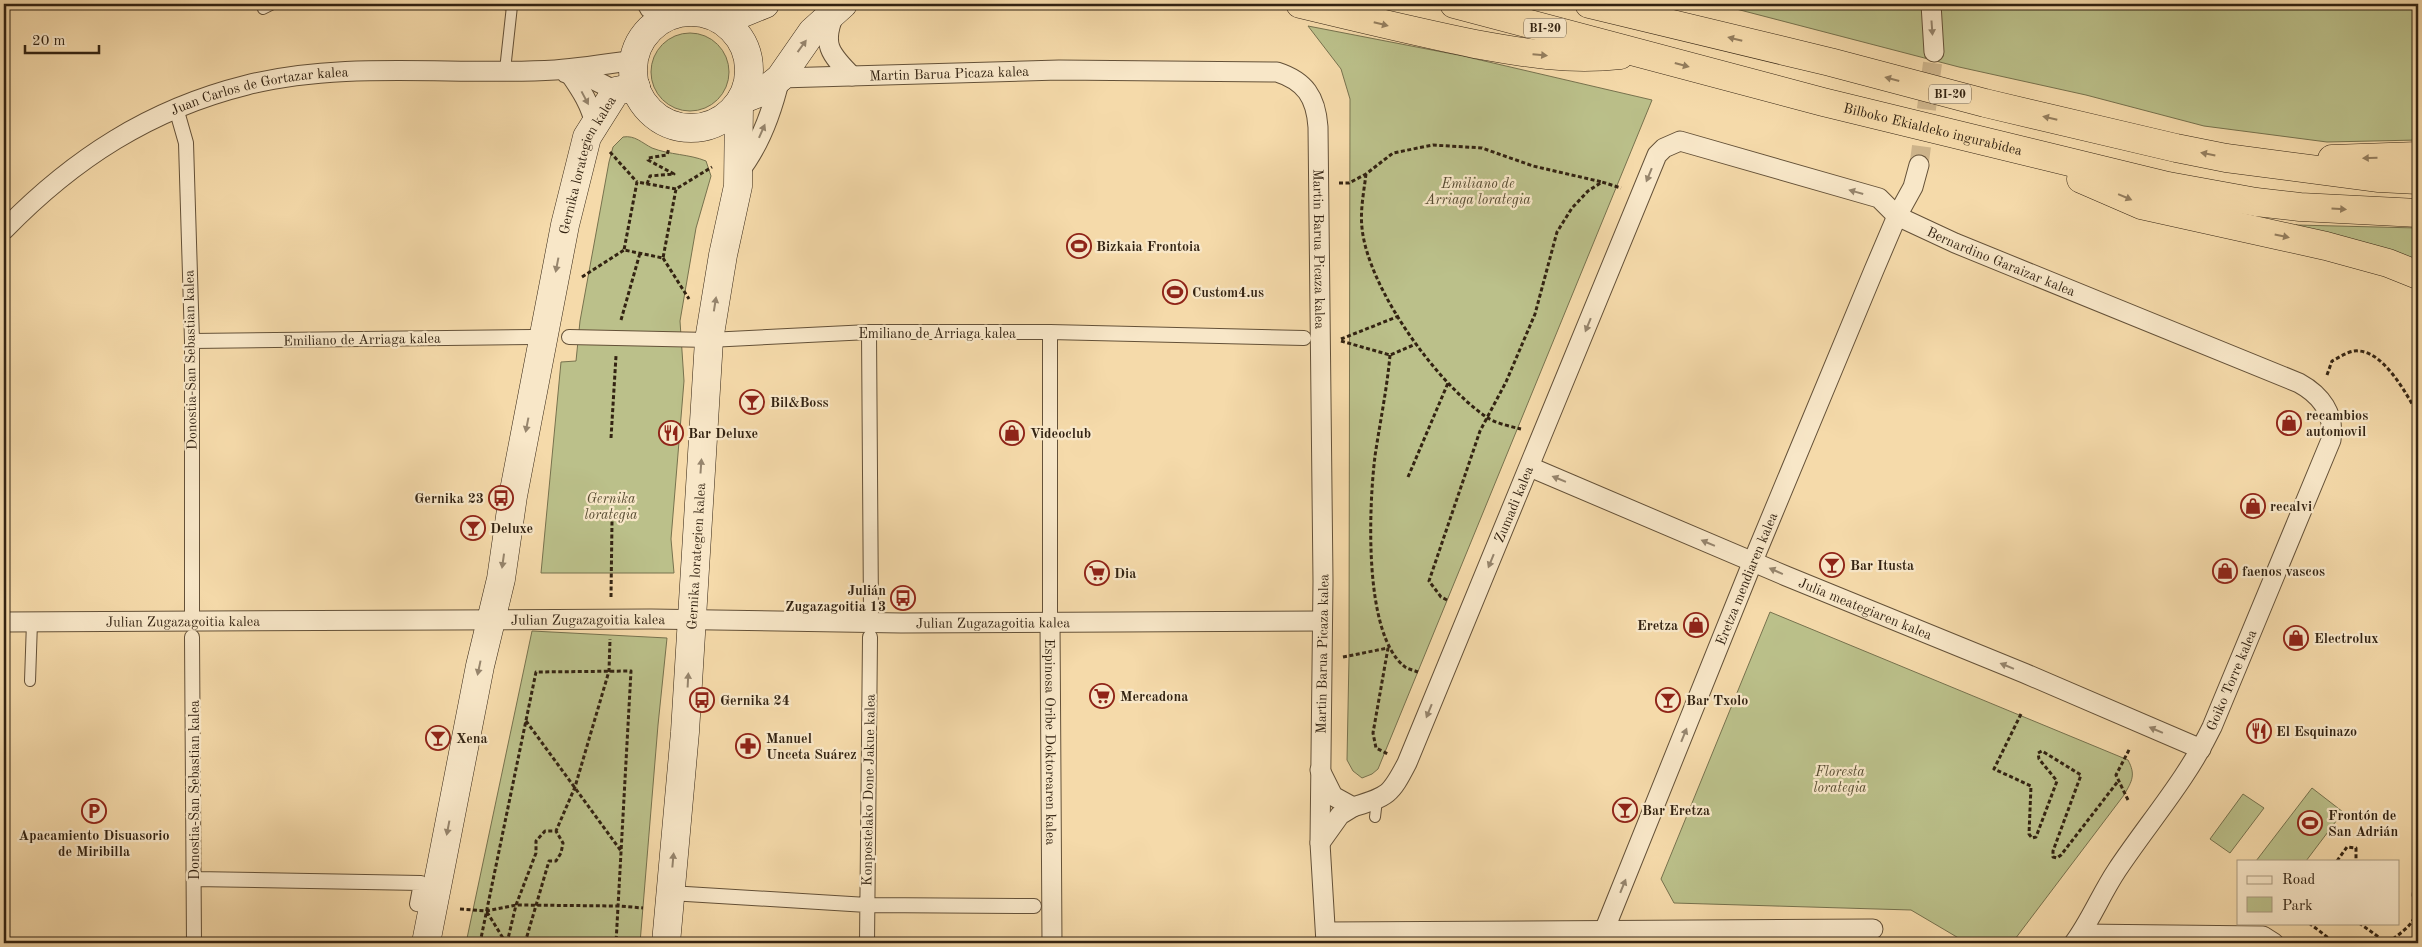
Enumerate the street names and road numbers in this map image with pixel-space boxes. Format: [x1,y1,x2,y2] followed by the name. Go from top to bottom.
[1524,18,1566,38] road number: BI-20
[169,65,349,118] street label: Juan Carlos de Gortazar kalea
[869,65,1029,83] street label: Martin Barua Picaza kalea
[1929,85,1971,104] road number: BI-20
[557,94,619,235] street label: Gernika lorategien kalea
[1842,101,2024,158] street label: Bilboko Ekialdeko ingurabidea
[1310,169,1326,329] street label: Martin Barua Picaza kalea
[1924,225,2077,299] street label: Bernardino Garaizar kalea
[182,270,200,450] street label: Donostia-San Sebastian kalea
[858,327,1016,341] street label: Emiliano de Arriaga kalea
[283,332,441,348] street label: Emiliano de Arriaga kalea
[1492,464,1536,545] street label: Zumadi kalea
[685,482,708,630] street label: Gernika lorategien kalea
[1714,511,1780,647] street label: Eretza mendiaren kalea
[1315,574,1331,734] street label: Martin Barua Picaza kalea
[1796,576,1934,643] street label: Julia meategiaren kalea
[511,613,665,628] street label: Julian Zugazagoitia kalea
[106,615,260,630] street label: Julian Zugazagoitia kalea
[916,616,1070,631] street label: Julian Zugazagoitia kalea
[2204,628,2260,733] street label: Goiko Torre kalea
[1042,639,1057,845] street label: Espinosa Oribe Doktorearen kalea
[860,694,878,886] street label: Konpostelako Done Jakue kalea
[188,700,202,880] street label: Donostia-San Sebastian kalea

